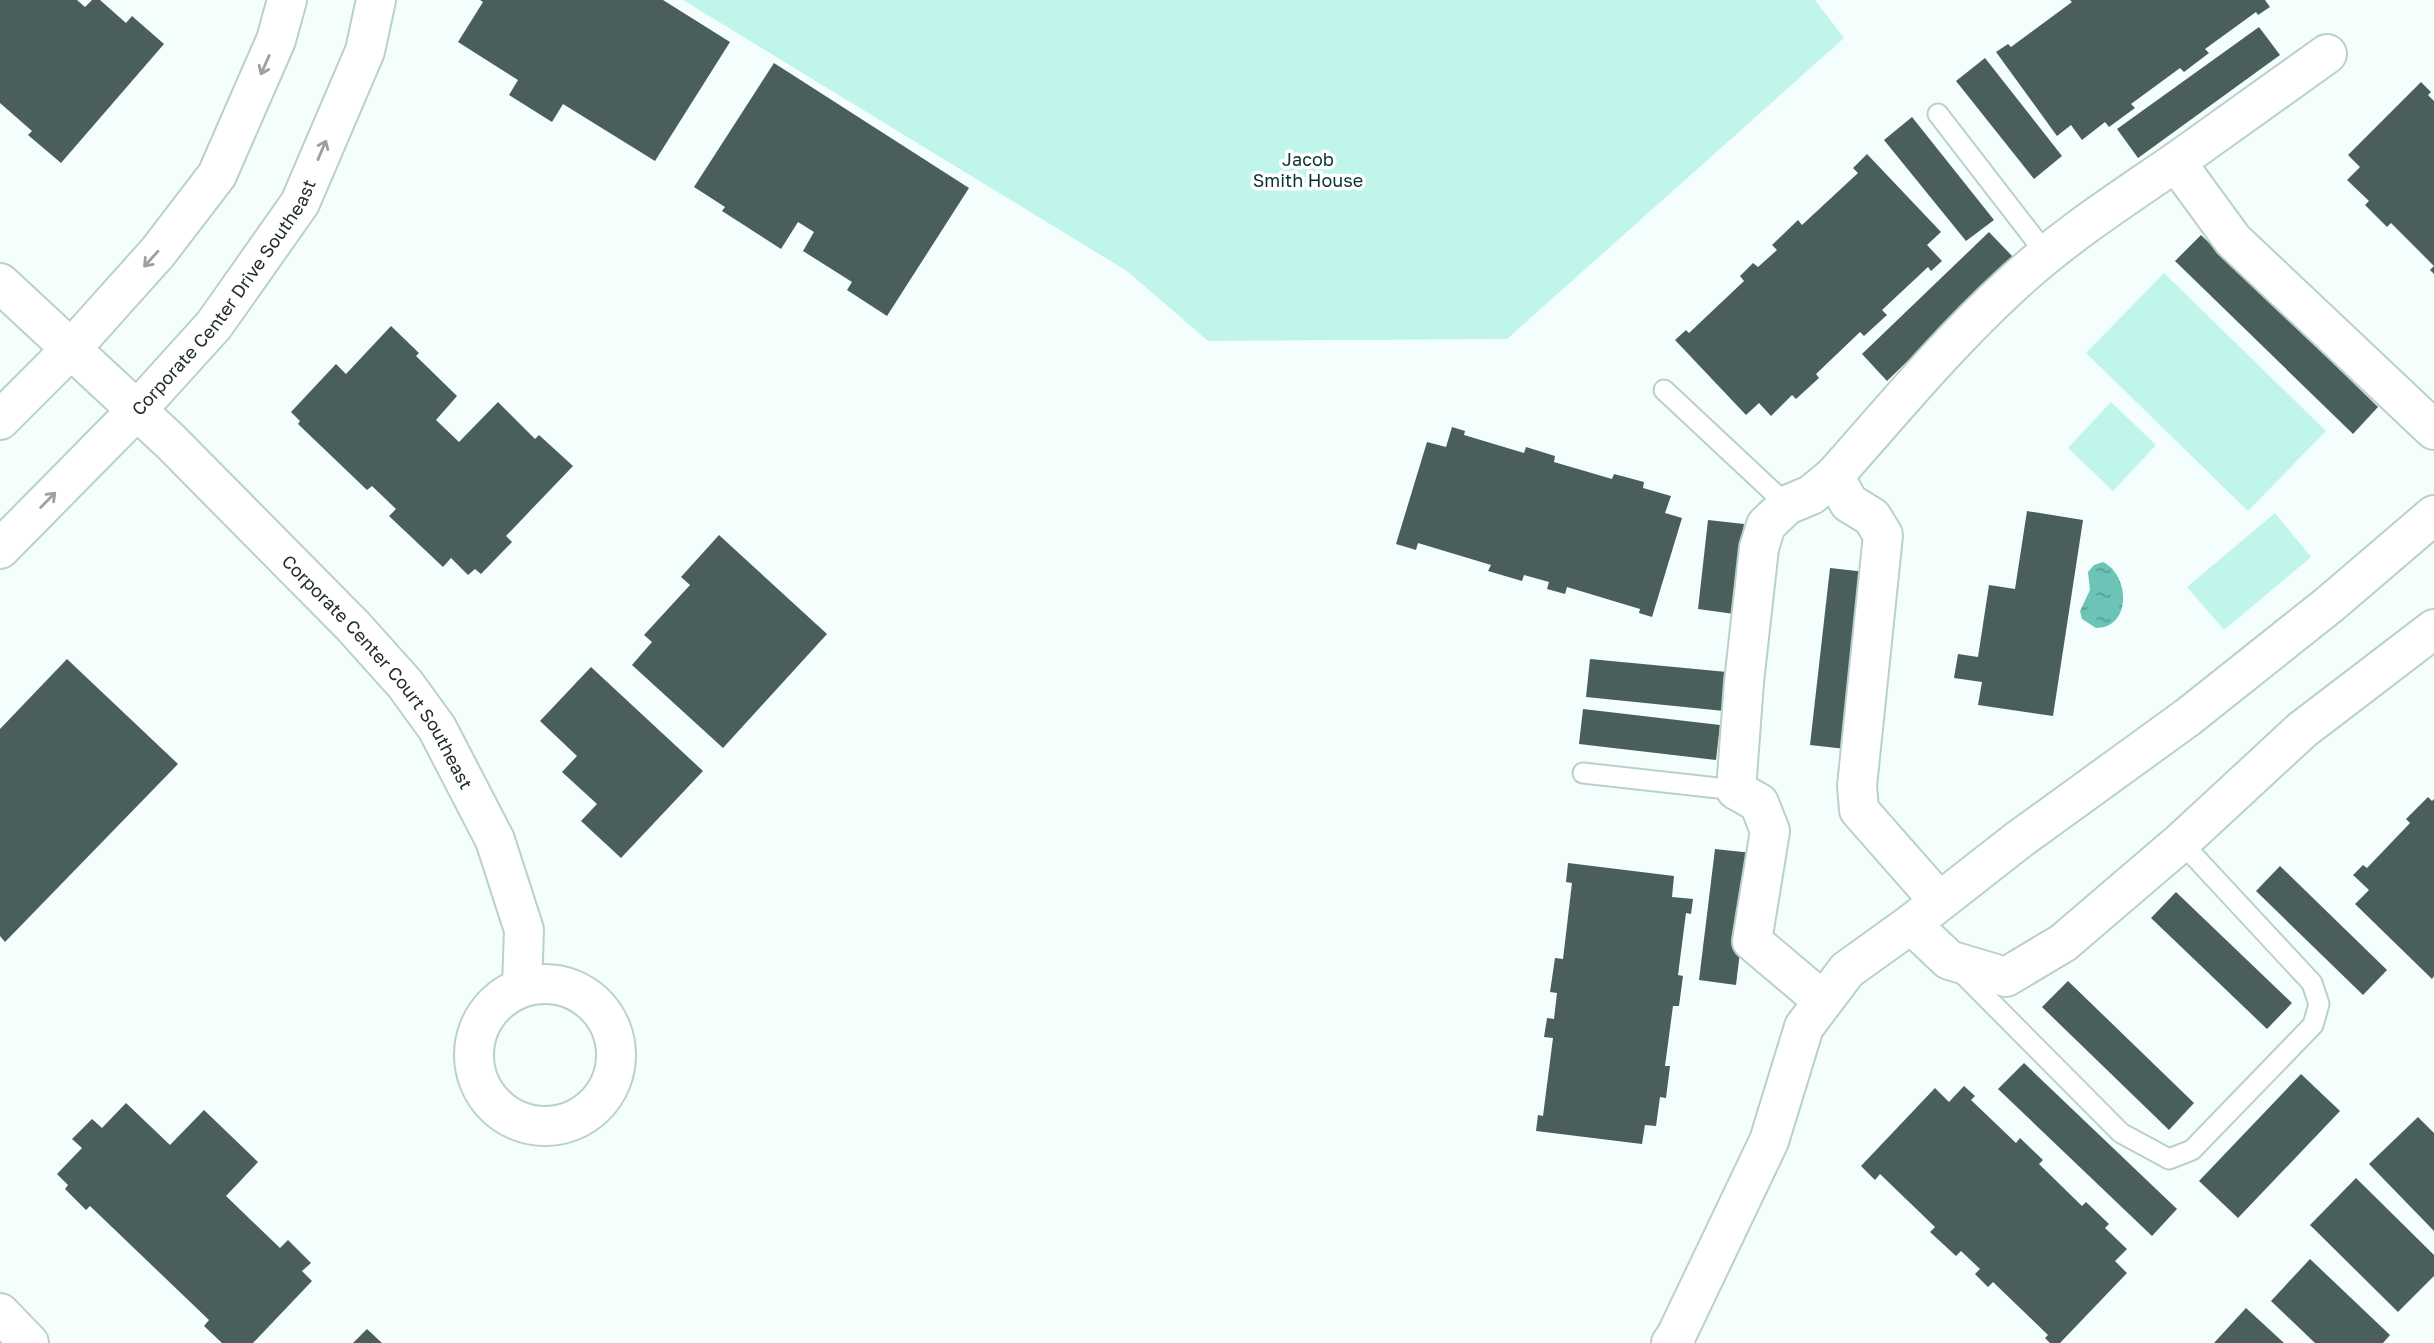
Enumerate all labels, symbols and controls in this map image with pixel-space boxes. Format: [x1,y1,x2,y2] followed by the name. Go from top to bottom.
[258,53,271,75] one-way arrow
[317,140,330,161] one-way arrow
[1253,148,1363,191] park label: Jacob Smith House
[127,176,320,420] street label: Corporate Center Drive Southeast
[143,250,159,268] one-way arrow
[39,492,56,509] one-way arrow
[278,550,478,793] street label: Corporate Center Court Southeast

